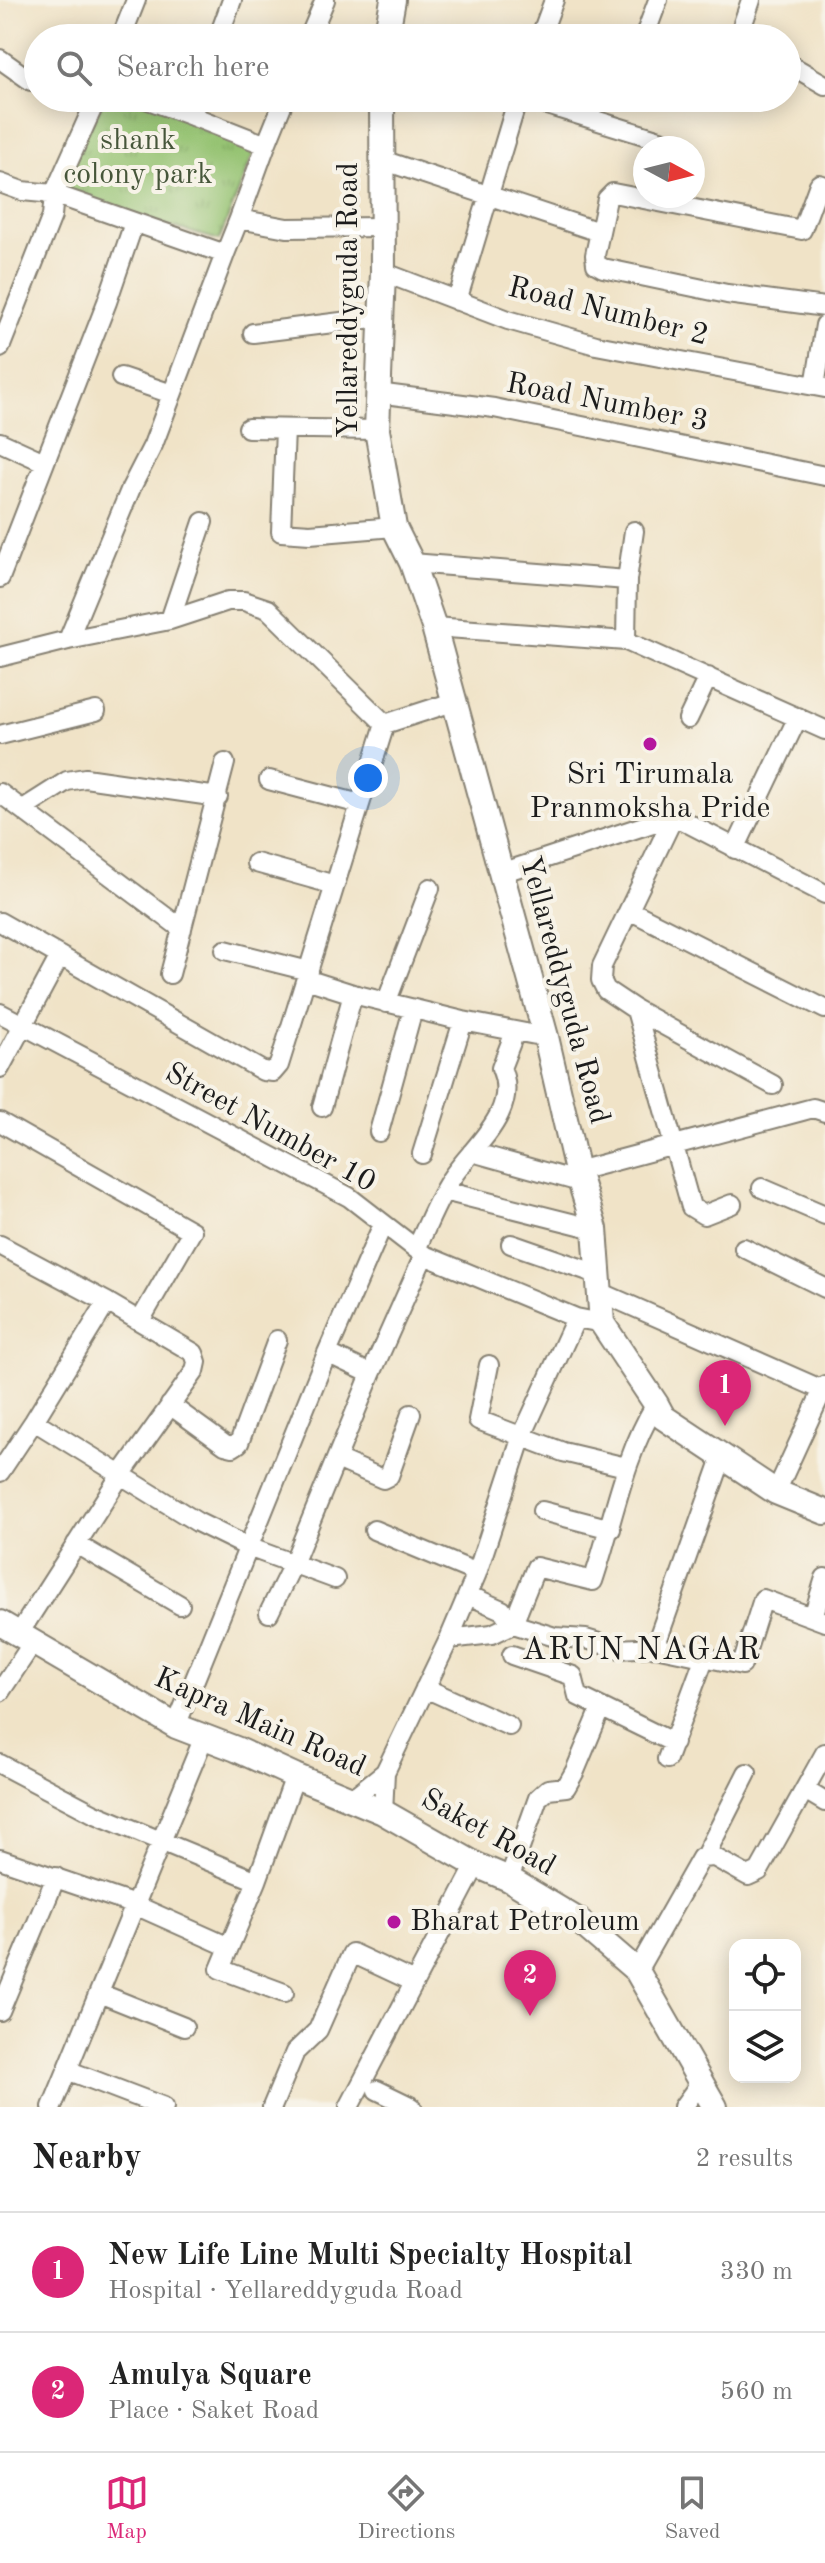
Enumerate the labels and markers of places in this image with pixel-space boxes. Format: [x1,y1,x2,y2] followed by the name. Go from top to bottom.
[641,735,659,753] marker: Sri Tirumala Pranmoksha Pride
[530,760,770,824] place label: Sri Tirumala Pranmoksha Pride
[699,1360,751,1426] pin: 1
[410,1907,640,1937] place label: Bharat Petroleum
[385,1913,403,1931] marker: Bharat Petroleum
[504,1950,556,2016] pin: 2

